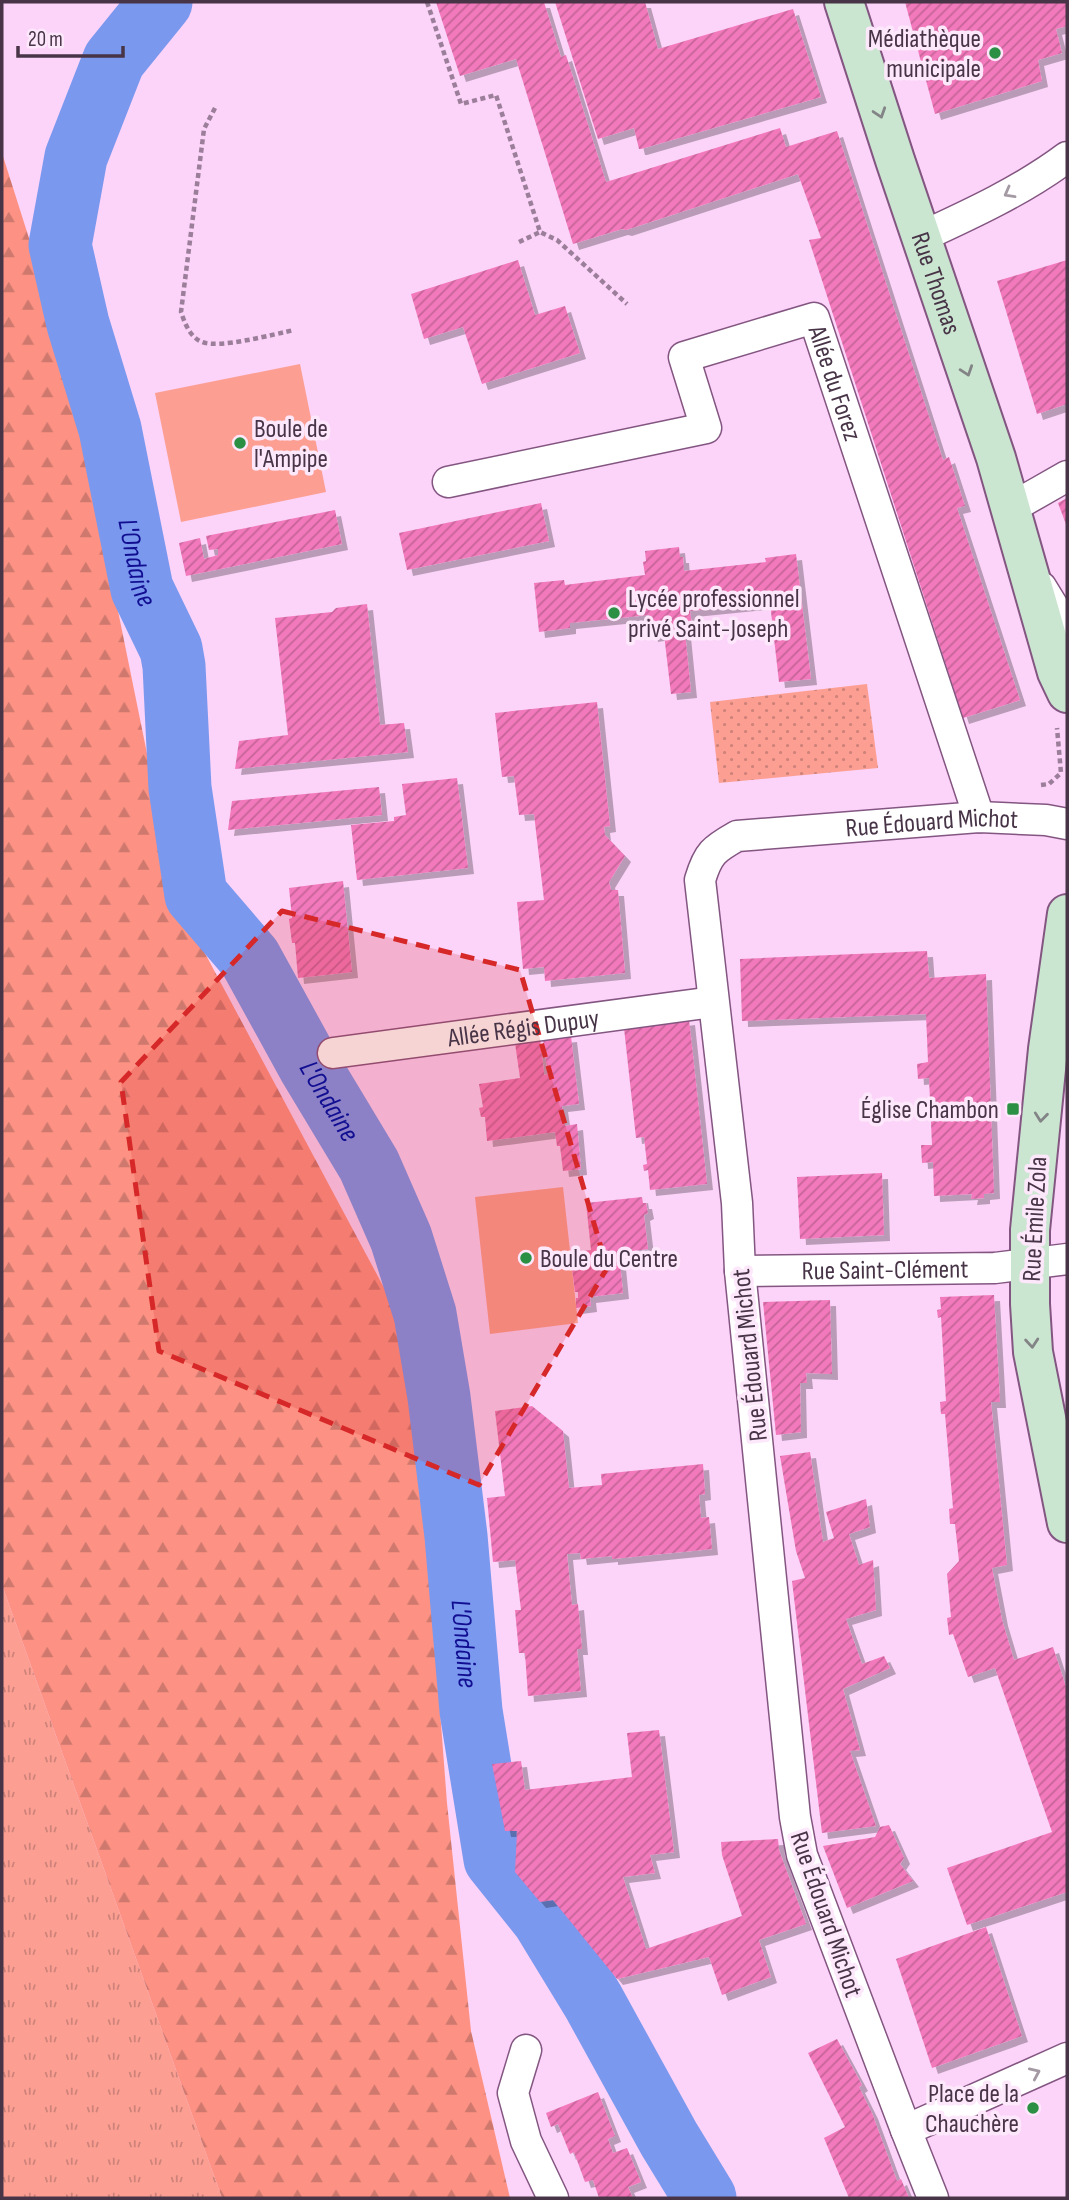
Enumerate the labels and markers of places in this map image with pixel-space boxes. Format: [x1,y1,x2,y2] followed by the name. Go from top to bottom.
[868,24,981,85] place label: Médiathèque municipale
[987,45,1003,61] marker: Médiathèque municipale
[254,414,328,475] place label: Boule de l'Ampipe
[232,435,248,451] marker: Boule de l'Ampipe
[628,584,800,645] place label: Lycée professionnel privé Saint-Joseph
[606,605,622,621] marker: Lycée professionnel privé Saint-Joseph
[861,1095,999,1126] place label: Église Chambon
[1005,1101,1021,1117] marker: Église Chambon
[540,1244,678,1275] place label: Boule du Centre
[518,1250,534,1266] marker: Boule du Centre
[925,2079,1019,2140] place label: Place de la Chauchère
[1025,2100,1041,2116] marker: Place de la Chauchère

